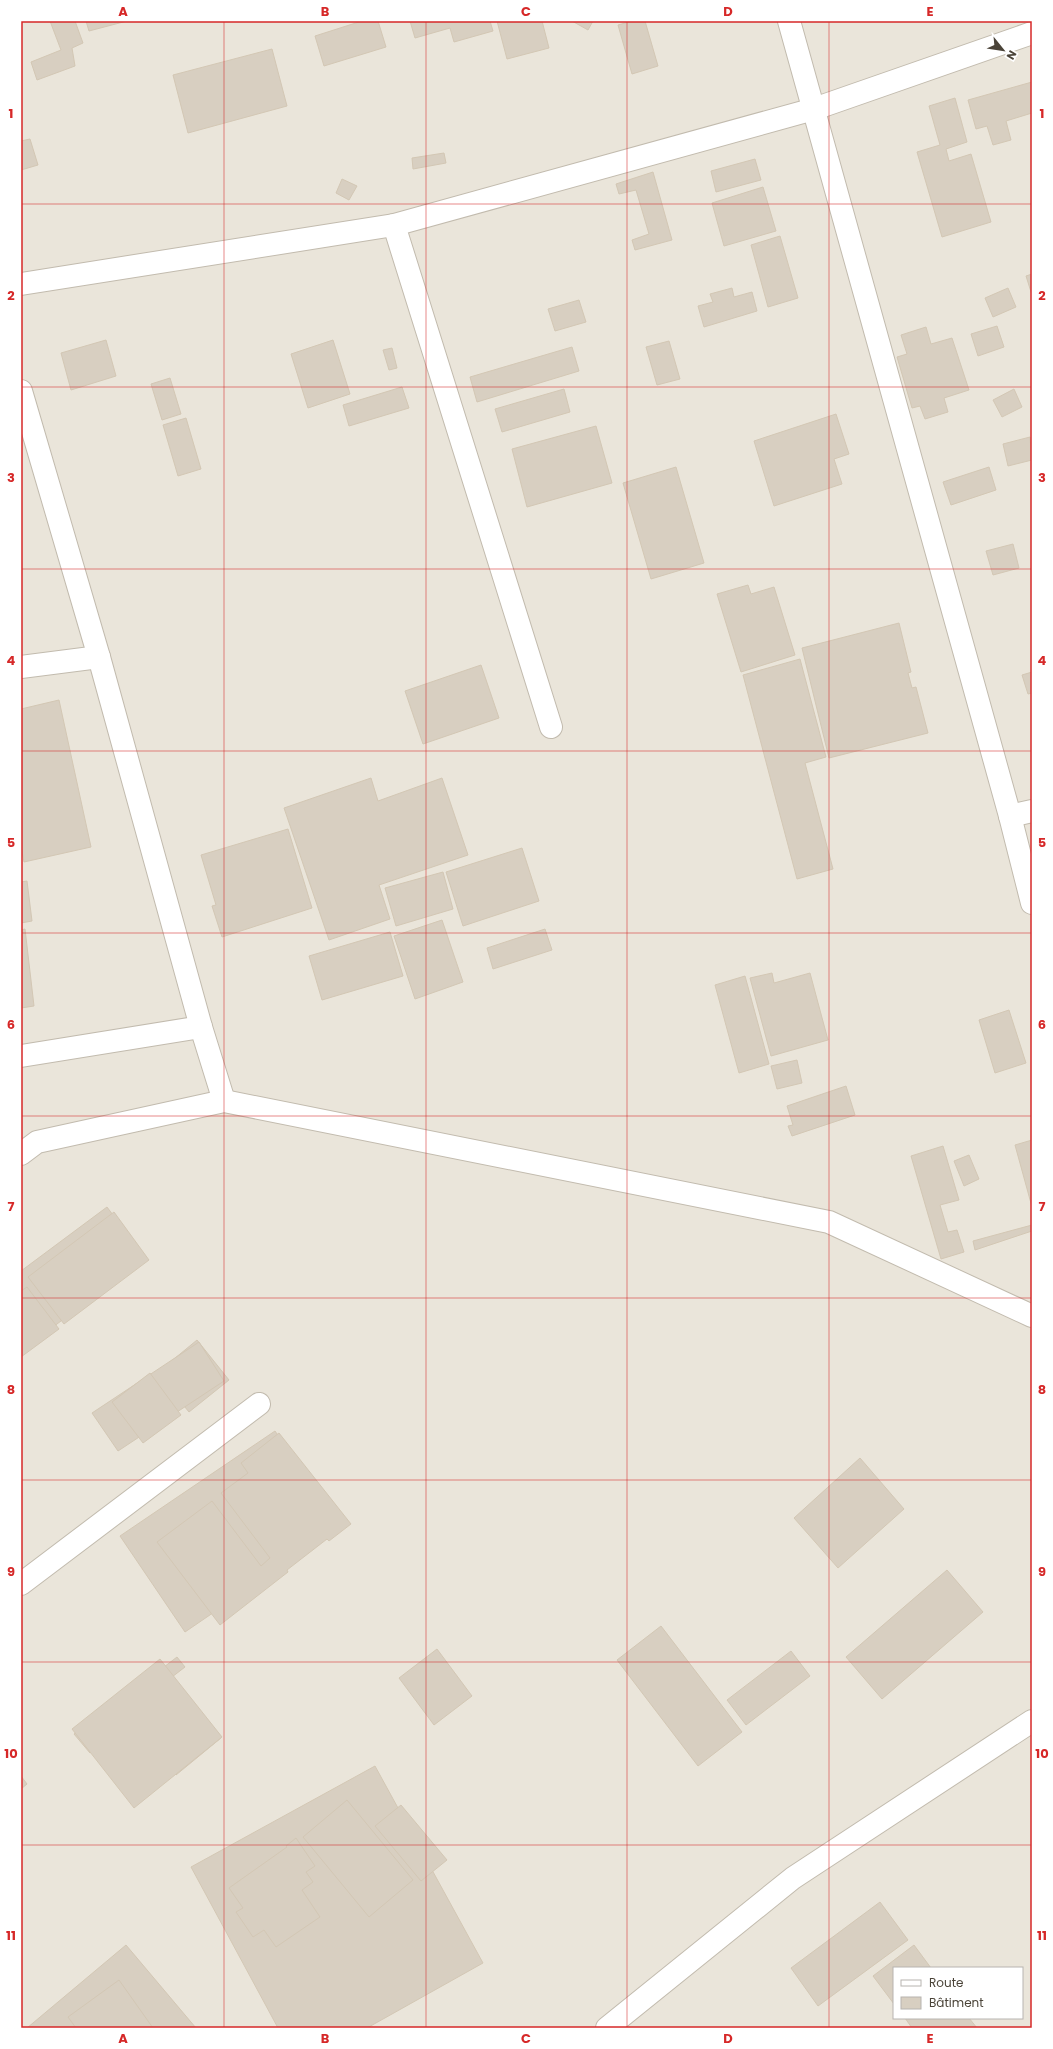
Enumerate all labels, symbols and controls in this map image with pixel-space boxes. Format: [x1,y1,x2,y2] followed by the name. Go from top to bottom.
[118,2,128,21] text: A
[321,2,330,21] text: B
[521,2,531,21] text: C
[723,2,733,21] text: D
[926,2,934,21] text: E
[983,30,1023,70] north arrow
[1003,47,1021,63] text: N
[9,104,13,123] text: 1
[1040,104,1044,123] text: 1
[7,286,15,305] text: 2
[1038,286,1046,305] text: 2
[7,468,15,487] text: 3
[1038,468,1046,487] text: 3
[7,651,16,670] text: 4
[1038,651,1047,670] text: 4
[7,833,15,852] text: 5
[1038,833,1046,852] text: 5
[7,1015,15,1034] text: 6
[1038,1015,1046,1034] text: 6
[8,1197,15,1216] text: 7
[1039,1197,1046,1216] text: 7
[7,1380,15,1399] text: 8
[1038,1380,1046,1399] text: 8
[7,1562,15,1581] text: 9
[1038,1562,1046,1581] text: 9
[4,1744,18,1763] text: 10
[1035,1744,1049,1763] text: 10
[6,1926,16,1945] text: 11
[1037,1926,1047,1945] text: 11
[893,1967,1023,2019] legend
[929,1974,963,1991] text: Route
[929,1994,984,2011] text: Bâtiment
[118,2029,128,2048] text: A
[321,2029,330,2048] text: B
[521,2029,531,2048] text: C
[723,2029,733,2048] text: D
[926,2029,934,2048] text: E

